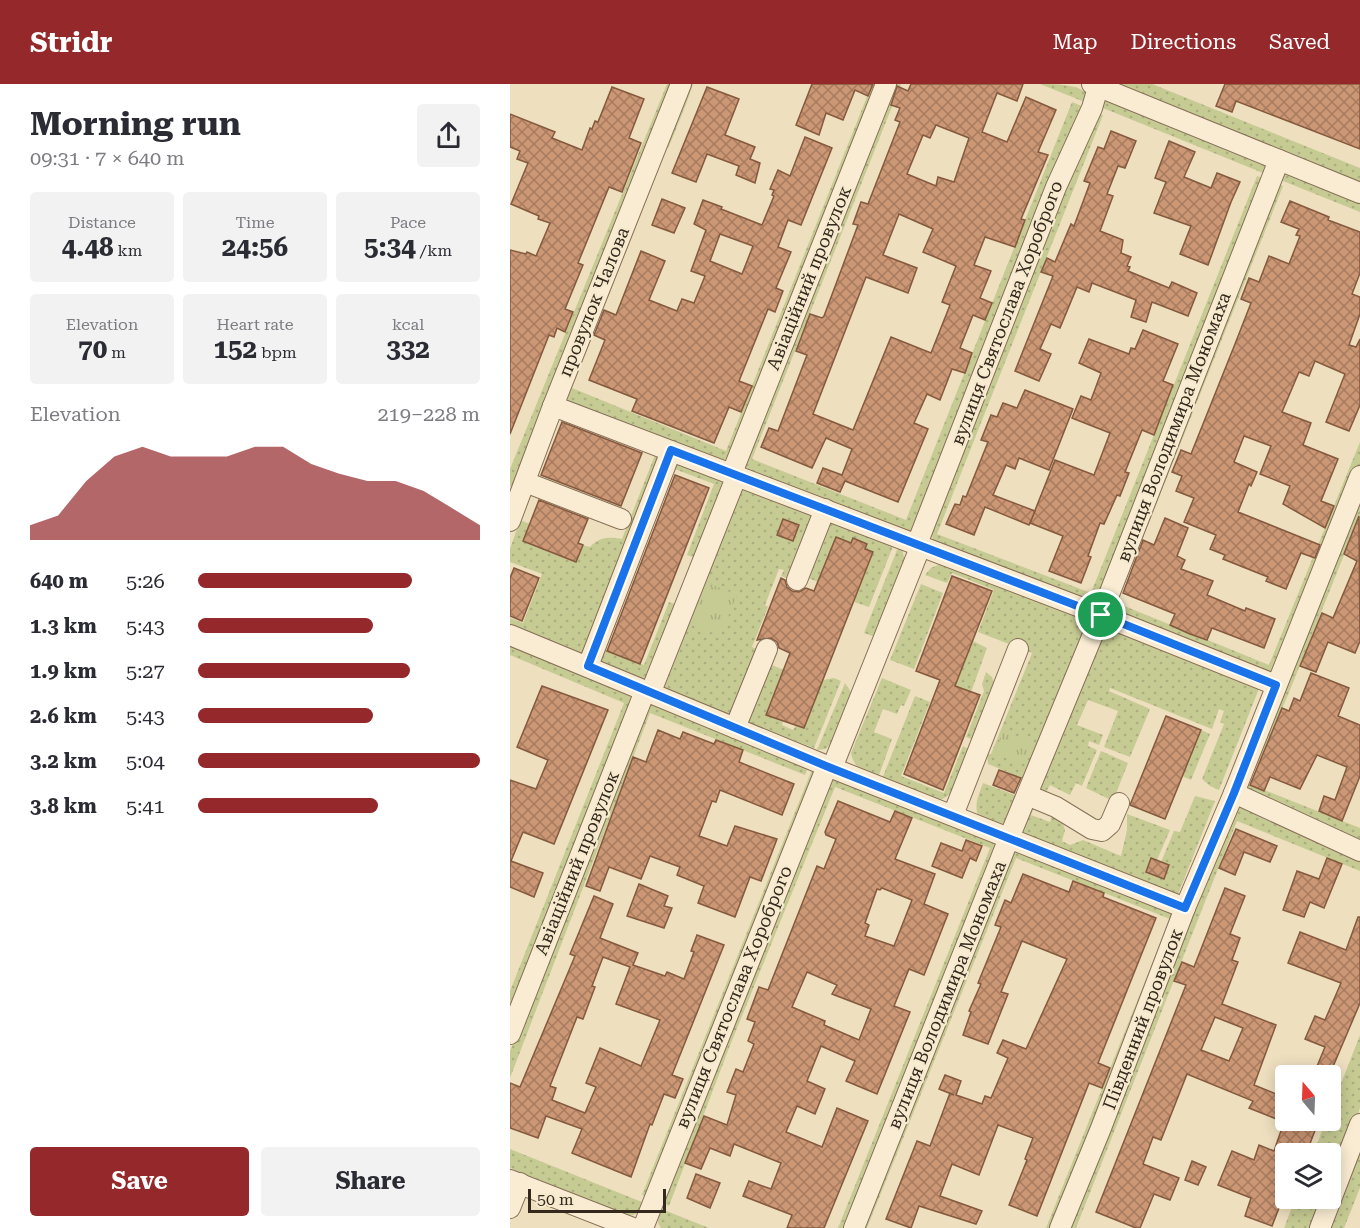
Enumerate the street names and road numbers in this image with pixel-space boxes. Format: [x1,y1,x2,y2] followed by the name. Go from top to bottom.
[946,178,1067,448] street label: вулиця Святослава Хороброго
[762,183,855,373] street label: Авіаційний провулок
[554,224,633,380] street label: провулок Чалова
[1112,289,1235,565] street label: вулиця Володимира Мономаха
[530,768,623,958] street label: Авіаційний провулок
[883,857,1010,1132] street label: вулиця Володимира Мономаха
[671,862,796,1131] street label: вулиця Святослава Хороброго
[1098,925,1187,1112] street label: Південний провулок

